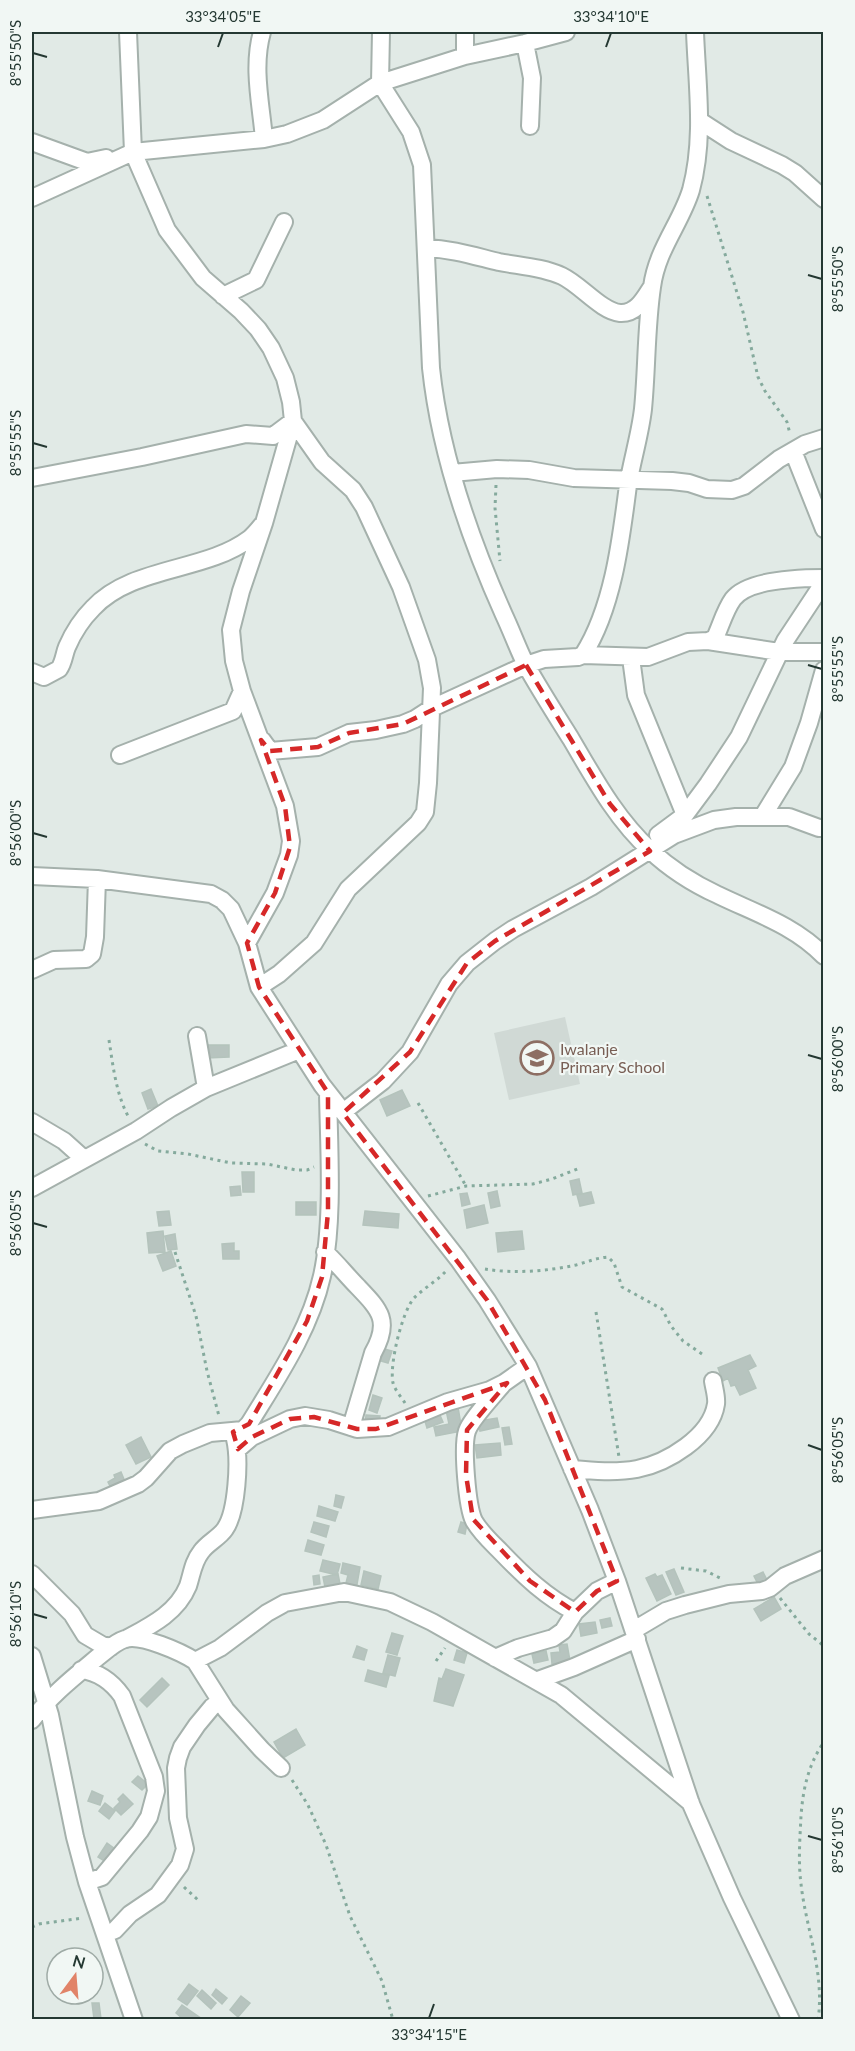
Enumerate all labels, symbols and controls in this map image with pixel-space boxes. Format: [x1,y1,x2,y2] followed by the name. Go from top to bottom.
[185,7,261,25] text: 33°34'05"E
[573,7,649,25] text: 33°34'10"E
[6,20,24,86] text: 8°55'50"S
[828,246,846,312] text: 8°55'50"S
[6,410,24,476] text: 8°55'55"S
[828,636,846,702] text: 8°55'55"S
[6,800,24,866] text: 8°56'00"S
[828,1026,846,1092] text: 8°56'00"S
[560,1039,665,1076] place label: Iwalanje Primary School
[519,1040,555,1076] school or university icon: Iwalanje Primary School
[6,1190,24,1256] text: 8°56'05"S
[828,1417,846,1483] text: 8°56'05"S
[6,1581,24,1647] text: 8°56'10"S
[828,1807,846,1873] text: 8°56'10"S
[45,1946,105,2006] north arrow
[71,1950,88,1972] text: N
[391,2025,467,2043] text: 33°34'15"E

